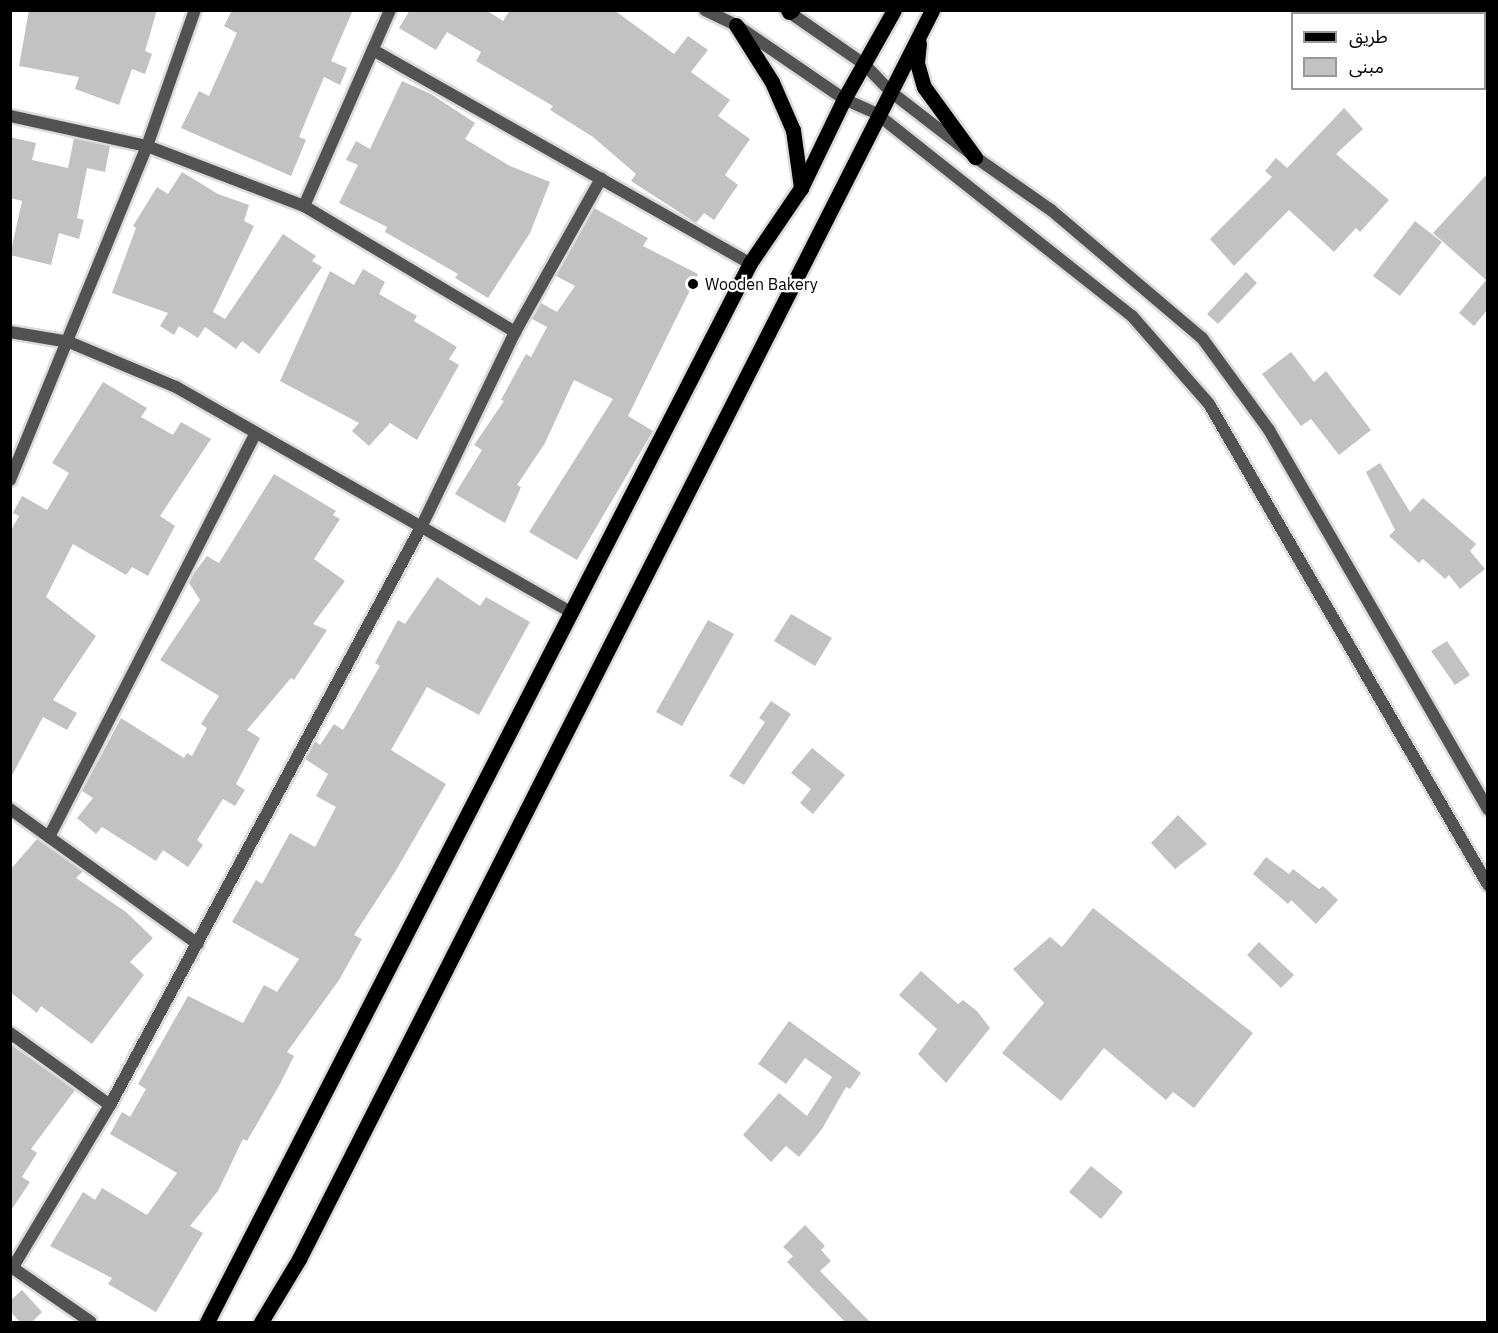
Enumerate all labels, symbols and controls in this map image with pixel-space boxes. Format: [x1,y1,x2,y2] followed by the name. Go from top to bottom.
[1291,12,1486,90] legend
[1349,25,1388,48] text: طريق
[1349,55,1384,78] text: مبنى
[705,274,818,294] place label: Wooden Bakery
[686,277,700,291] marker: Wooden Bakery

